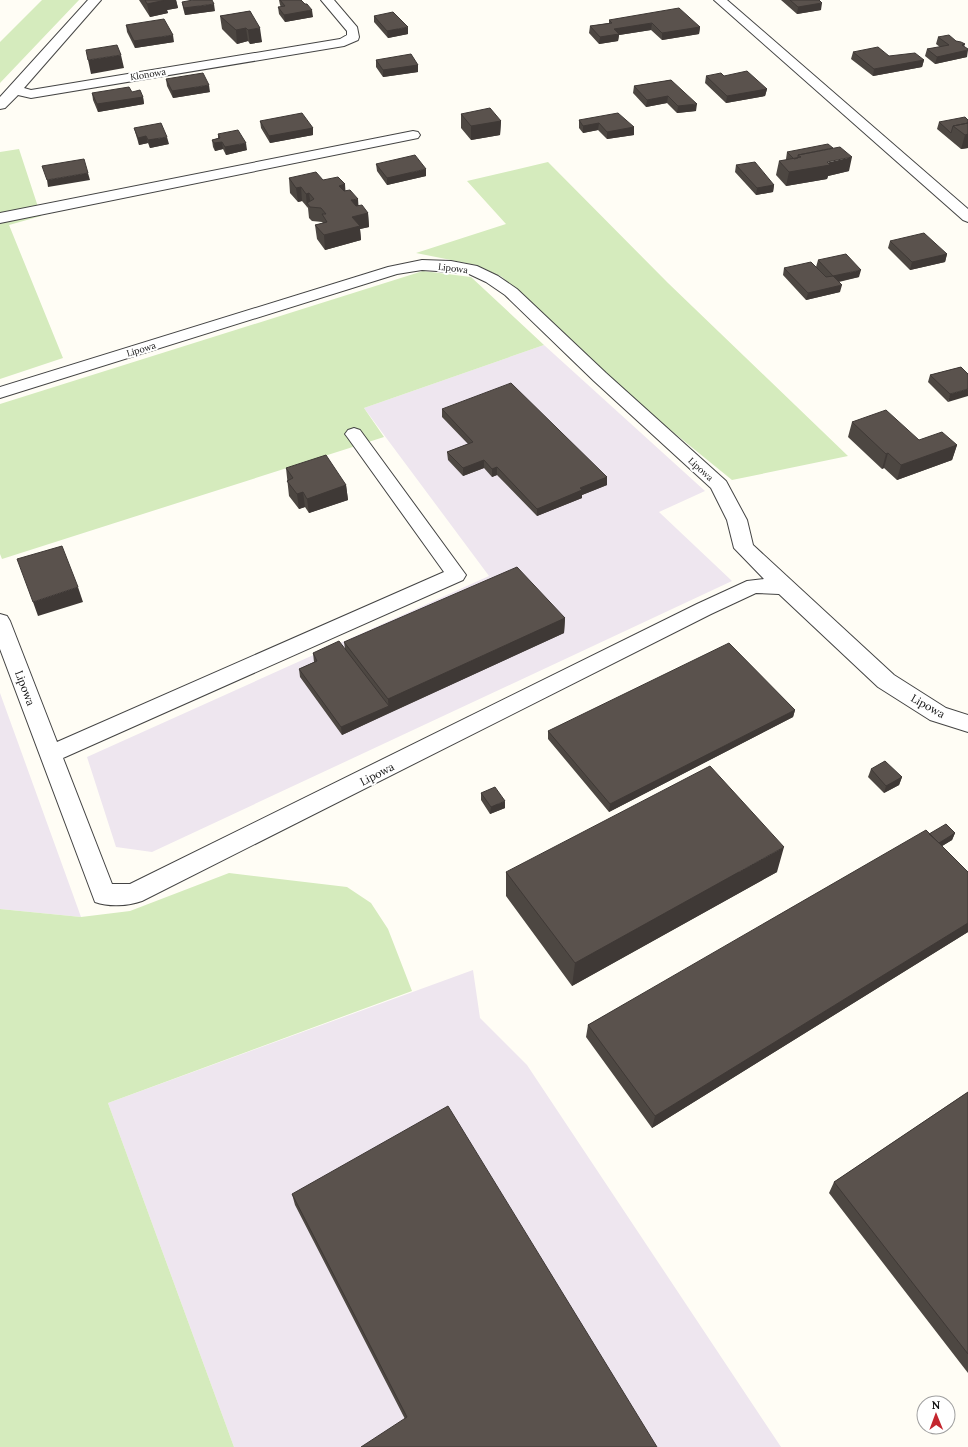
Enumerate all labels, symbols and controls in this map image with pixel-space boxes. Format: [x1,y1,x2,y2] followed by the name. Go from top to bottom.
[129,66,167,82] street label: Klonowa
[437,261,469,275] street label: Lipowa
[125,339,157,359] street label: Lipowa
[686,455,716,483] street label: Lipowa
[12,668,38,708] street label: Lipowa
[909,691,948,721] street label: Lipowa
[357,759,397,789] street label: Lipowa
[916,1395,956,1435] north arrow
[931,1398,941,1412] text: N

